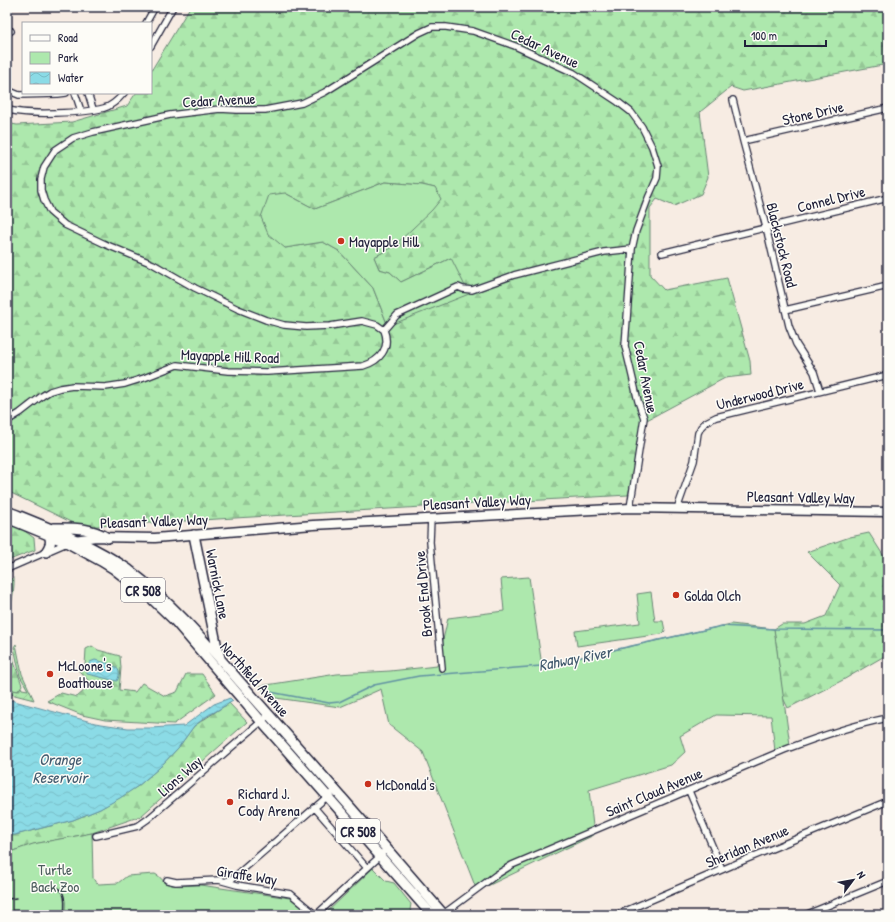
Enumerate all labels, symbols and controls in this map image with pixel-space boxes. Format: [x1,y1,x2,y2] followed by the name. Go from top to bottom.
[22,22,152,94] legend
[745,22,826,48] scale bar
[507,23,583,73] street label: Cedar Avenue
[751,27,777,44] text: 100 m
[58,29,78,46] text: Road
[58,49,78,66] text: Park
[58,69,84,86] text: Water
[182,88,256,112] street label: Cedar Avenue
[780,96,846,130] street label: Stone Drive
[795,180,867,218] street label: Connel Drive
[761,200,803,290] street label: Blackstock Road
[349,231,420,252] place label: Mayapple Hill
[336,236,346,246] marker: Mayapple Hill
[629,339,663,415] street label: Cedar Avenue
[181,344,280,368] street label: Mayapple Hill Road
[714,373,806,415] street label: Underwood Drive
[747,486,855,508] street label: Pleasant Valley Way
[422,489,532,515] street label: Pleasant Valley Way
[100,509,208,533] street label: Pleasant Valley Way
[201,547,235,621] street label: Warnick Lane
[409,550,437,638] street label: Brook End Drive
[121,578,165,602] road number: CR 508
[684,585,741,606] place label: Golda Olch
[671,590,681,600] marker: Golda Olch
[216,637,294,721] street label: Northfield Avenue
[536,640,615,676] water label: Rahway River
[58,655,113,693] place label: McLoone's Boathouse
[45,669,55,679] marker: McLoone's Boathouse
[33,748,89,788] water label: Orange Reservoir
[153,751,207,801] street label: Lions Way
[602,762,706,822] street label: Saint Cloud Avenue
[376,774,435,795] place label: McDonald's
[363,779,373,789] marker: McDonald's
[238,783,300,821] place label: Richard J. Cody Arena
[225,797,235,807] marker: Richard J. Cody Arena
[336,819,380,843] road number: CR 508
[702,819,792,873] street label: Sheridan Avenue
[31,859,79,897] park label: Turtle Back Zoo
[215,860,279,890] street label: Giraffe Way
[833,860,873,900] north arrow
[854,869,869,881] text: N

